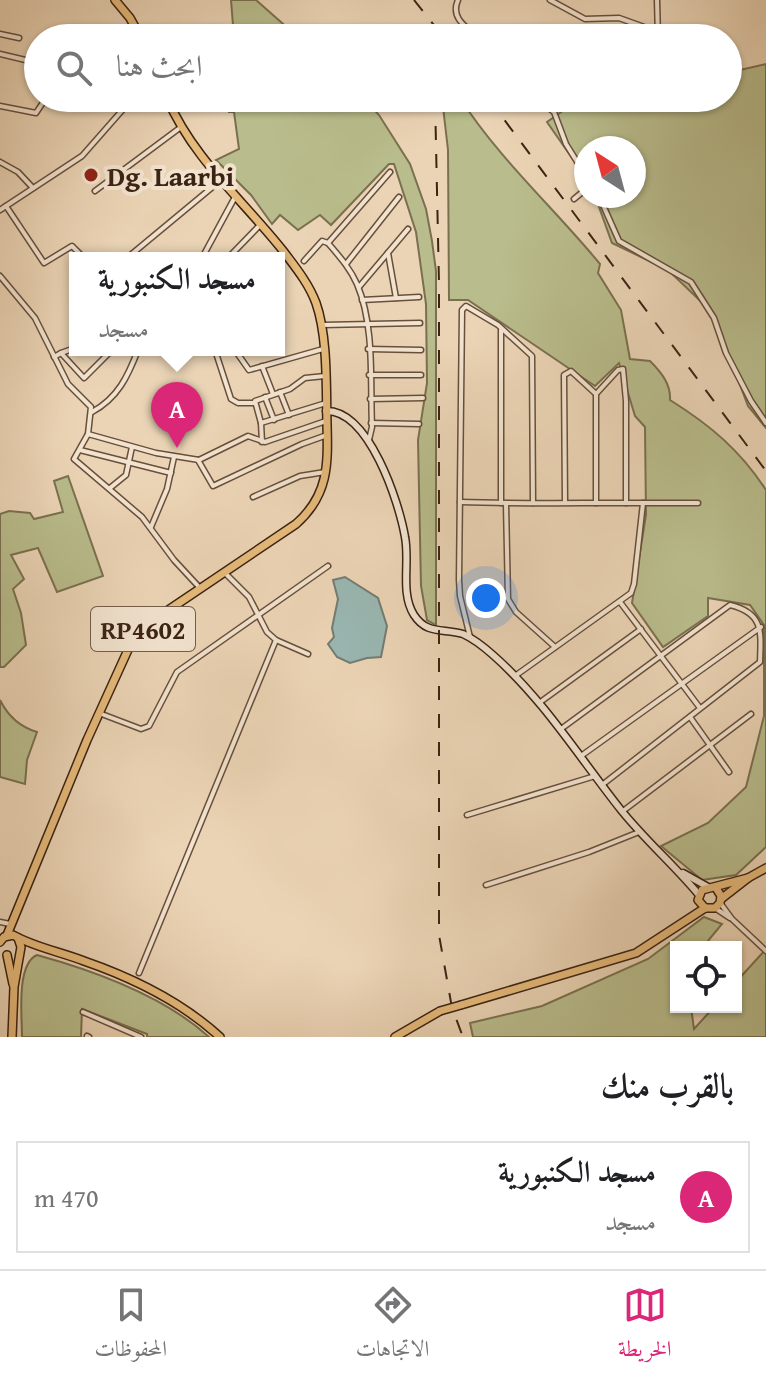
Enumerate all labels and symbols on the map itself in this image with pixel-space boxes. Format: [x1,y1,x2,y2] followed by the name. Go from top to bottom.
[574,136,646,208] north arrow
[107,155,235,196] place label: Dg. Laarbi
[82,166,100,184] marker: Dg. Laarbi
[151,382,203,448] pin: A
[466,578,506,618] your location
[91,607,195,651] road number: RP4602

